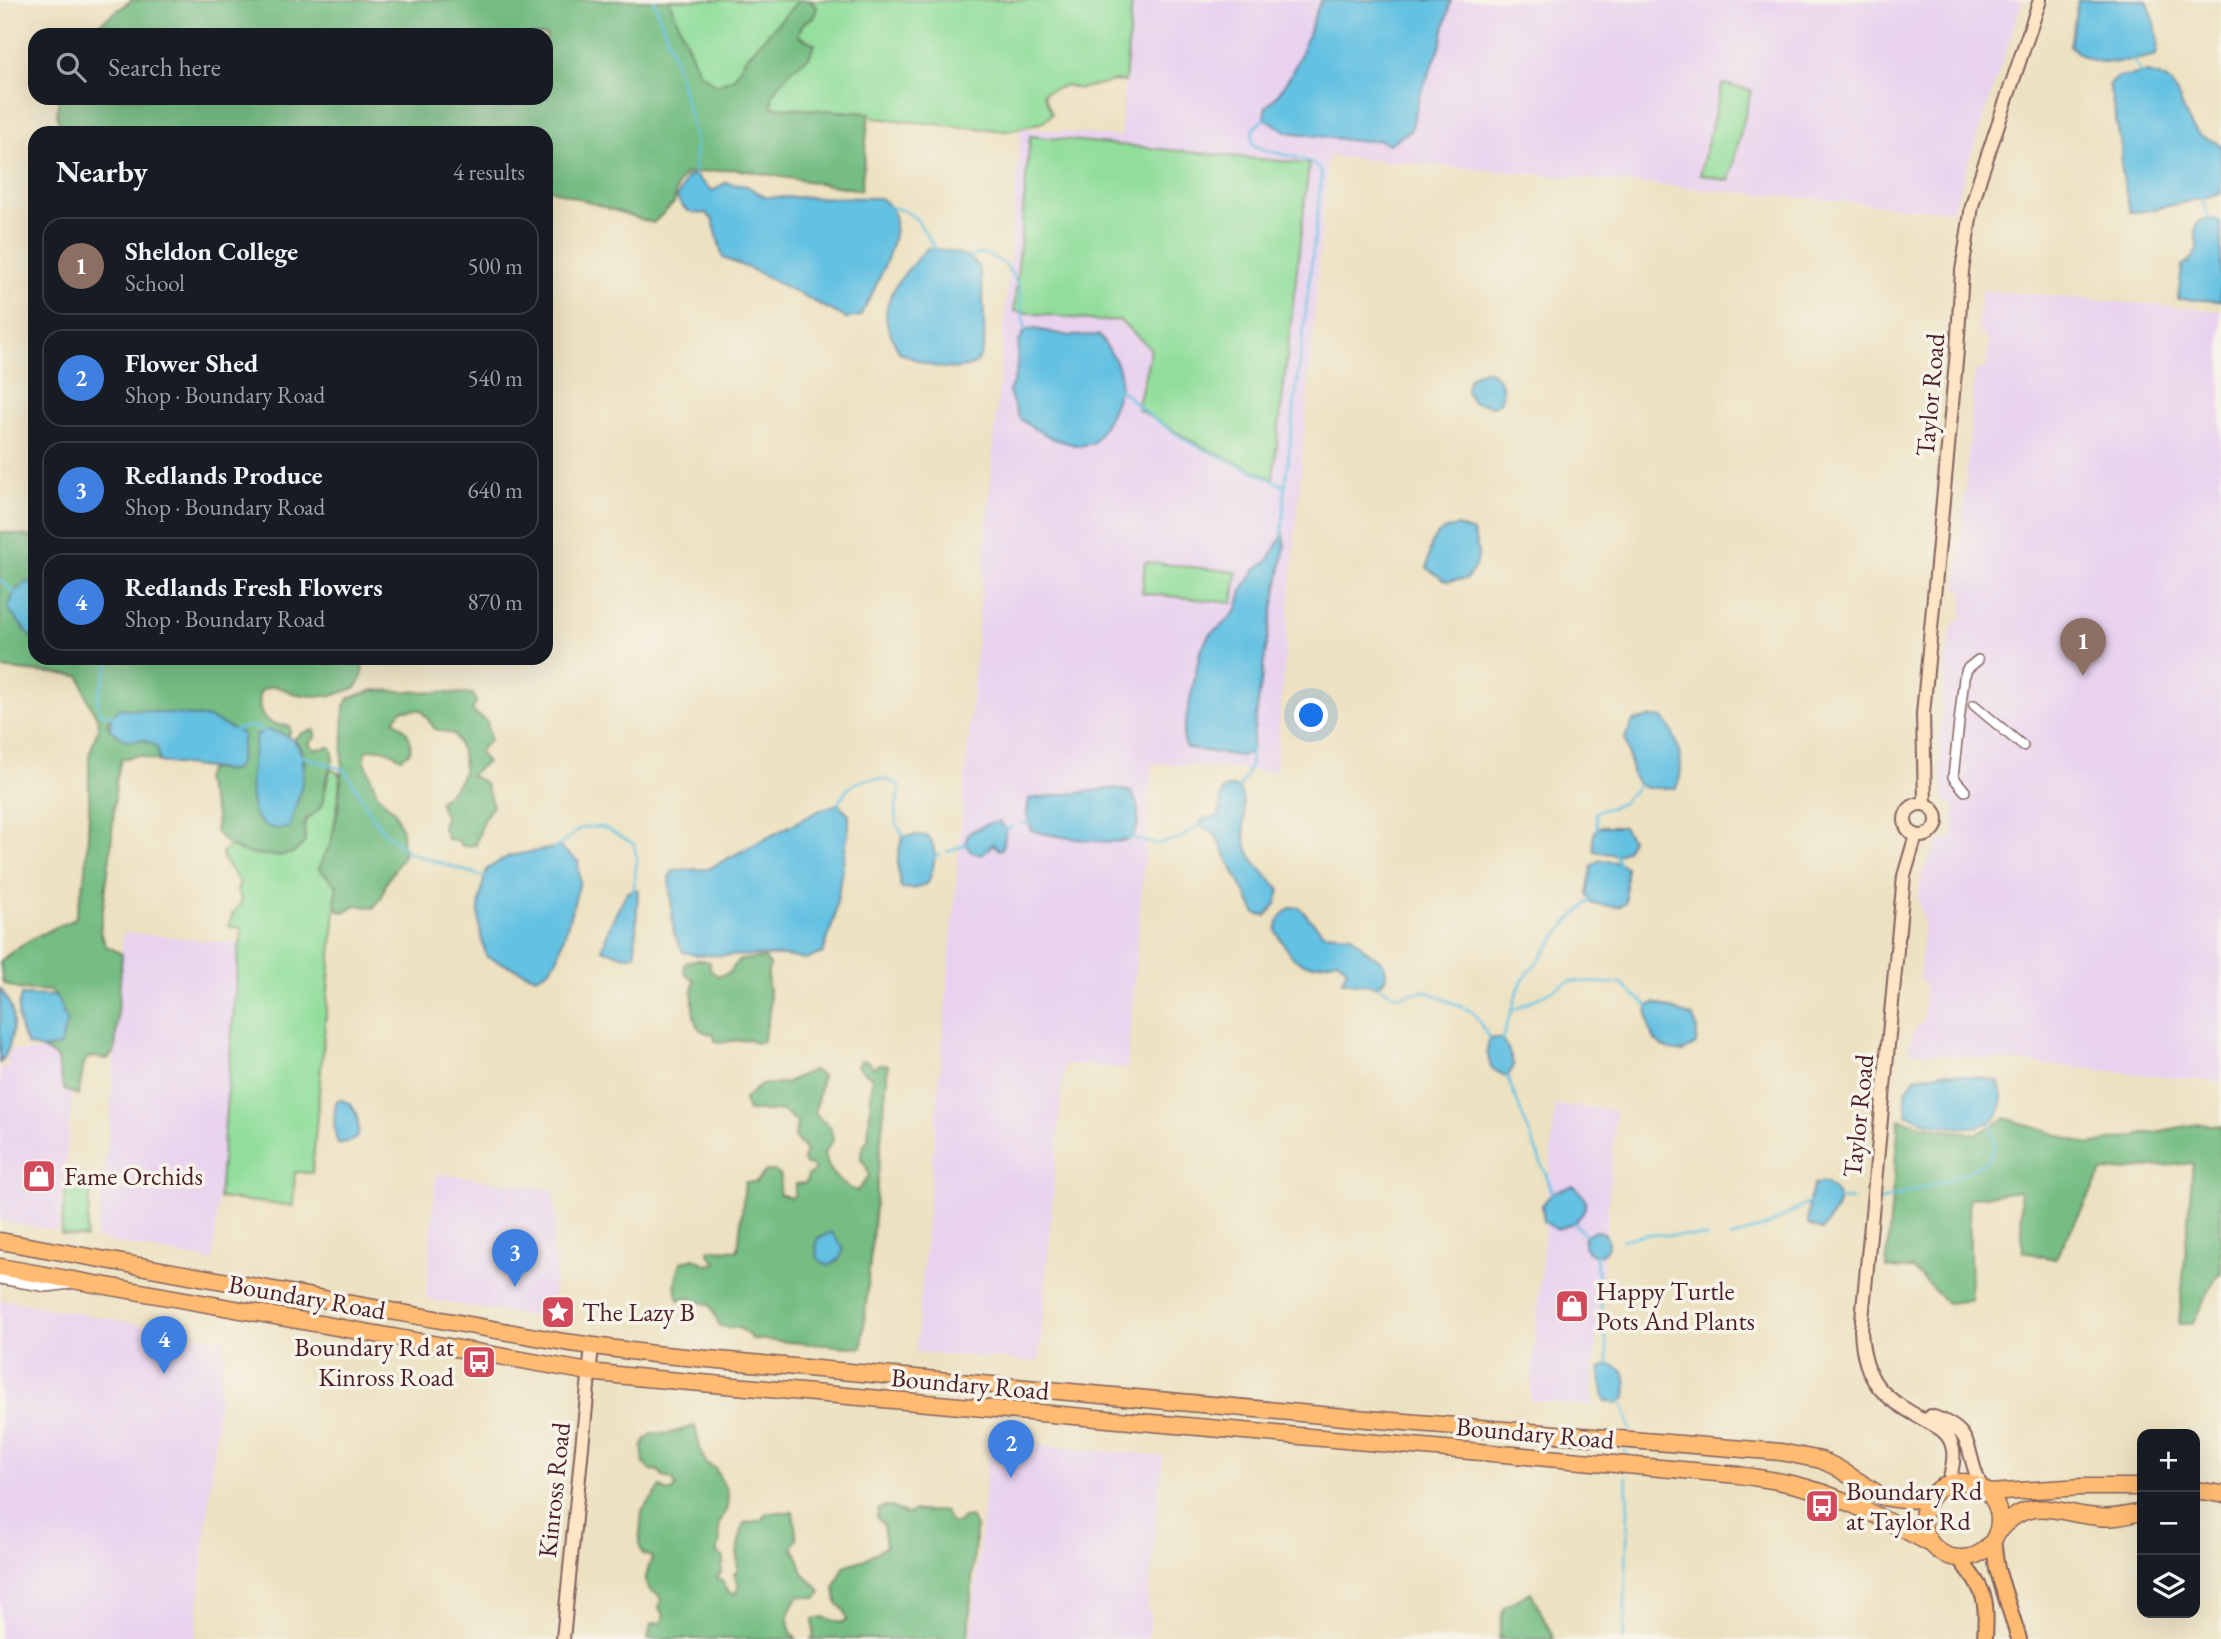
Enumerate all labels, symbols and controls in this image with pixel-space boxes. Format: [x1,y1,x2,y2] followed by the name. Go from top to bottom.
[28,28,553,105] search box
[52,48,90,86] icon: search
[108,50,221,84] text: Search here
[56,152,148,191] text: Nearby
[453,157,525,187] text: 4 results
[125,234,298,268] text: Sheldon College
[75,251,87,281] text: 1
[467,251,523,281] text: 500 m
[125,268,185,298] text: School
[1908,331,1952,458] street label: Taylor Road
[125,346,258,380] text: Flower Shed
[75,363,87,393] text: 2
[467,363,523,393] text: 540 m
[125,380,325,410] text: Shop · Boundary Road
[125,458,323,492] text: Redlands Produce
[75,475,87,505] text: 3
[467,475,523,505] text: 640 m
[125,492,325,522] text: Shop · Boundary Road
[125,570,383,604] text: Redlands Fresh Flowers
[75,587,87,617] text: 4
[467,587,523,617] text: 870 m
[125,604,325,634] text: Shop · Boundary Road
[2060,618,2106,676] pin: 1
[1294,698,1328,732] your location
[1835,1052,1881,1179] street label: Taylor Road
[20,1157,58,1195] shop icon: Fame Orchids
[64,1159,203,1193] place label: Fame Orchids
[492,1229,538,1287] pin: 3
[226,1266,389,1328] street label: Boundary Road
[1596,1274,1755,1338] place label: Happy Turtle Pots And Plants
[1553,1287,1591,1325] shop icon: Happy Turtle Pots And Plants
[539,1293,577,1331] place icon: The Lazy B
[582,1295,695,1329] place label: The Lazy B
[141,1316,187,1374] pin: 4
[294,1330,455,1394] place label: Boundary Rd at Kinross Road
[460,1343,498,1381] bus stop icon: Boundary Rd at Kinross Road
[889,1360,1051,1408] street label: Boundary Road
[1454,1409,1616,1457] street label: Boundary Road
[530,1420,578,1559] street label: Kinross Road
[988,1420,1034,1478] pin: 2
[2137,1429,2200,1618] map controls
[2137,1429,2200,1492] button: +
[1846,1474,1983,1538] place label: Boundary Rd at Taylor Rd
[1803,1487,1841,1525] bus stop icon: Boundary Rd at Taylor Rd
[2137,1492,2200,1555] button: −
[2137,1555,2200,1618] button: layers

